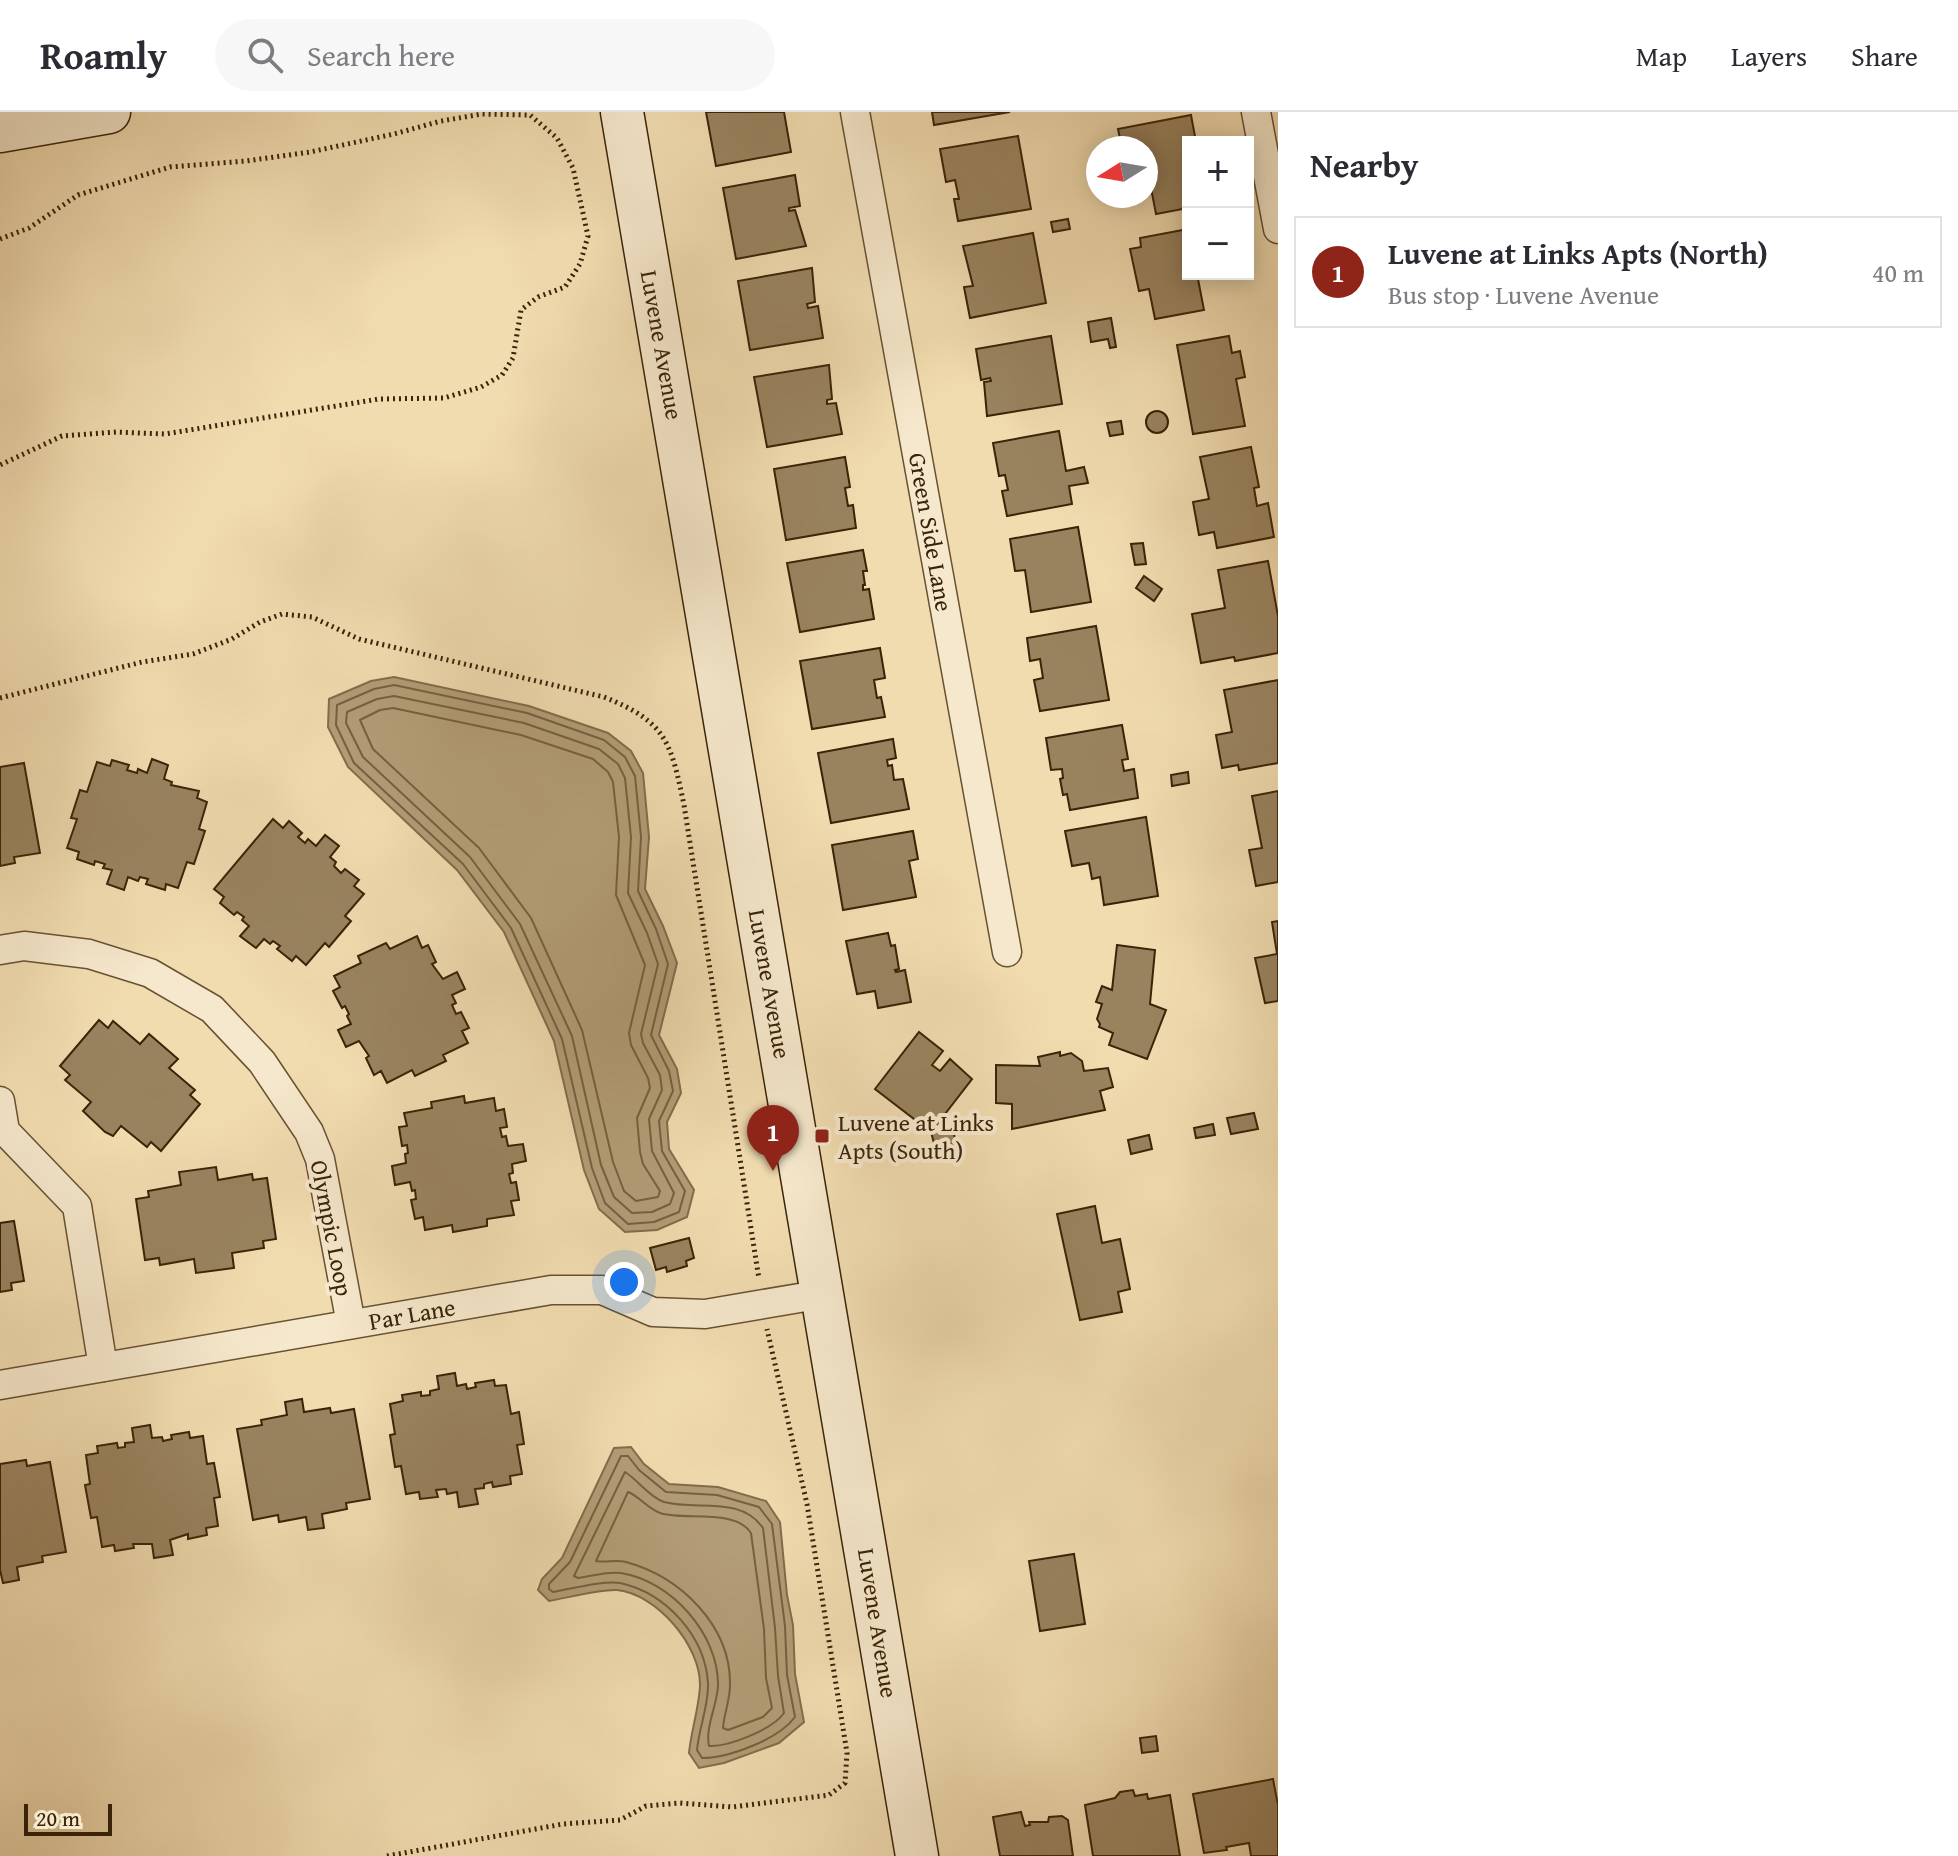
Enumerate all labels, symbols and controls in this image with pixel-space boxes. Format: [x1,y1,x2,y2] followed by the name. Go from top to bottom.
[215,19,775,91] search box
[40,27,167,83] text: Roamly
[243,33,287,77] icon: search
[307,33,455,77] text: Search here
[1636,35,1687,76] text: Map
[1731,35,1807,76] text: Layers
[1851,35,1918,76] text: Share
[1086,136,1158,208] north arrow
[1182,136,1254,280] map controls
[1182,136,1254,208] button: +
[1310,140,1419,189] text: Nearby
[1182,208,1254,280] button: −
[1388,231,1768,275] text: Luvene at Links Apts (North)
[1331,253,1345,292] text: 1
[1872,253,1924,292] text: 40 m
[632,268,692,422] street label: Luvene Avenue
[1388,275,1659,314] text: Bus stop · Luvene Avenue
[900,450,962,614] street label: Green Side Lane
[740,907,800,1061] street label: Luvene Avenue
[747,1105,799,1171] pin: 1
[838,1105,994,1168] place label: Luvene at Links Apts (South)
[813,1127,831,1145] marker: Luvene at Links Apts (South)
[302,1157,362,1299] street label: Olympic Loop
[604,1262,644,1302] your location
[366,1289,458,1339] street label: Par Lane
[849,1546,907,1700] street label: Luvene Avenue
[24,1800,112,1836] scale bar
[36,1802,80,1834] text: 20 m

